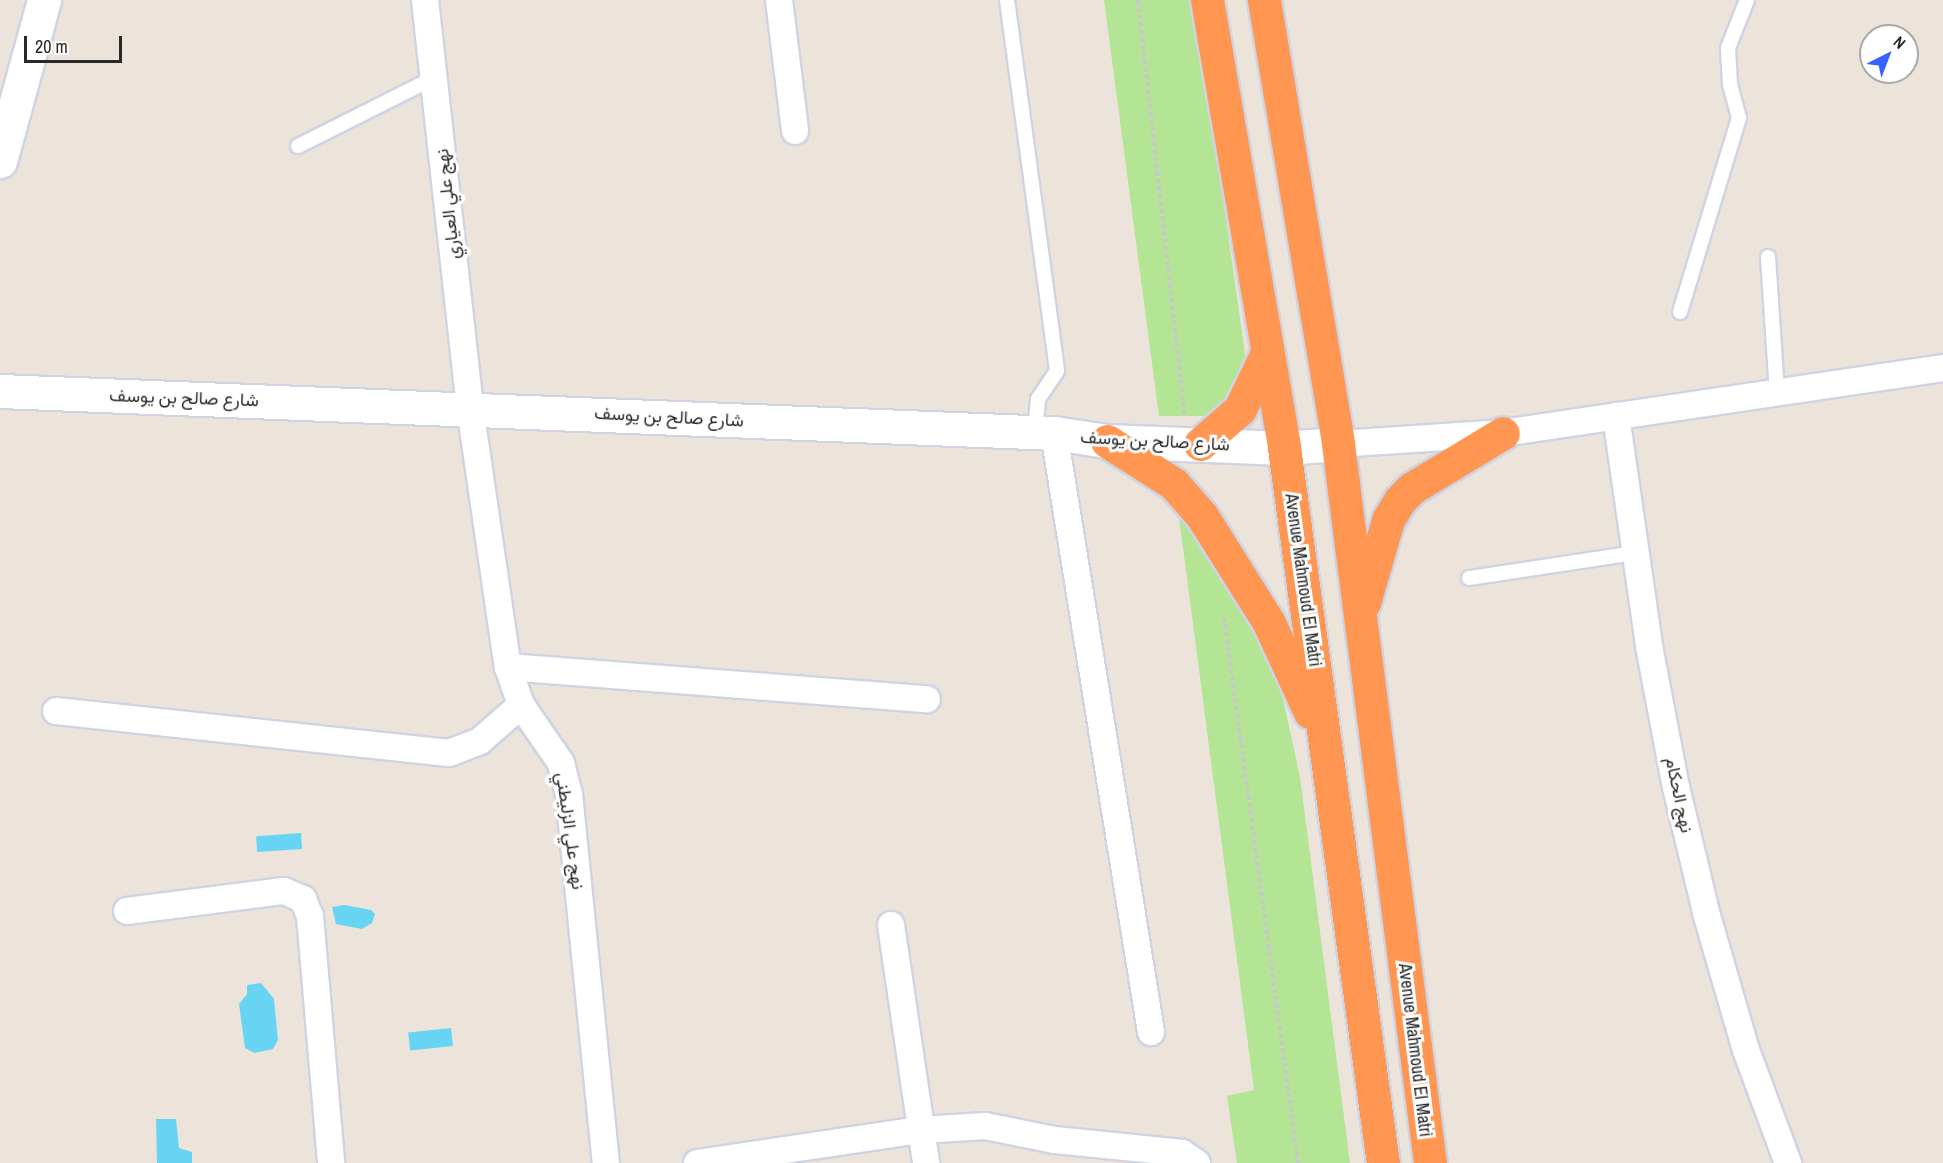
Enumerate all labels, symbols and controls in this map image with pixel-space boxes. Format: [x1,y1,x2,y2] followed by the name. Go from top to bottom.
[27,24,124,62] scale bar
[1859,24,1919,84] north arrow
[1889,31,1911,53] text: N
[35,34,68,59] text: 20 m
[431,148,465,260] street label: نهج علي العياري
[109,385,259,411] street label: شارع صالح بن يوسف
[594,402,744,432] street label: شارع صالح بن يوسف
[1080,426,1230,456] street label: شارع صالح بن يوسف
[1280,492,1326,668] street label: Avenue Mahmoud El Matri
[1660,755,1698,835] street label: نهج الحكام
[551,771,589,891] street label: نهج علي الزليطني
[1394,962,1436,1138] street label: Avenue Mahmoud El Matri

